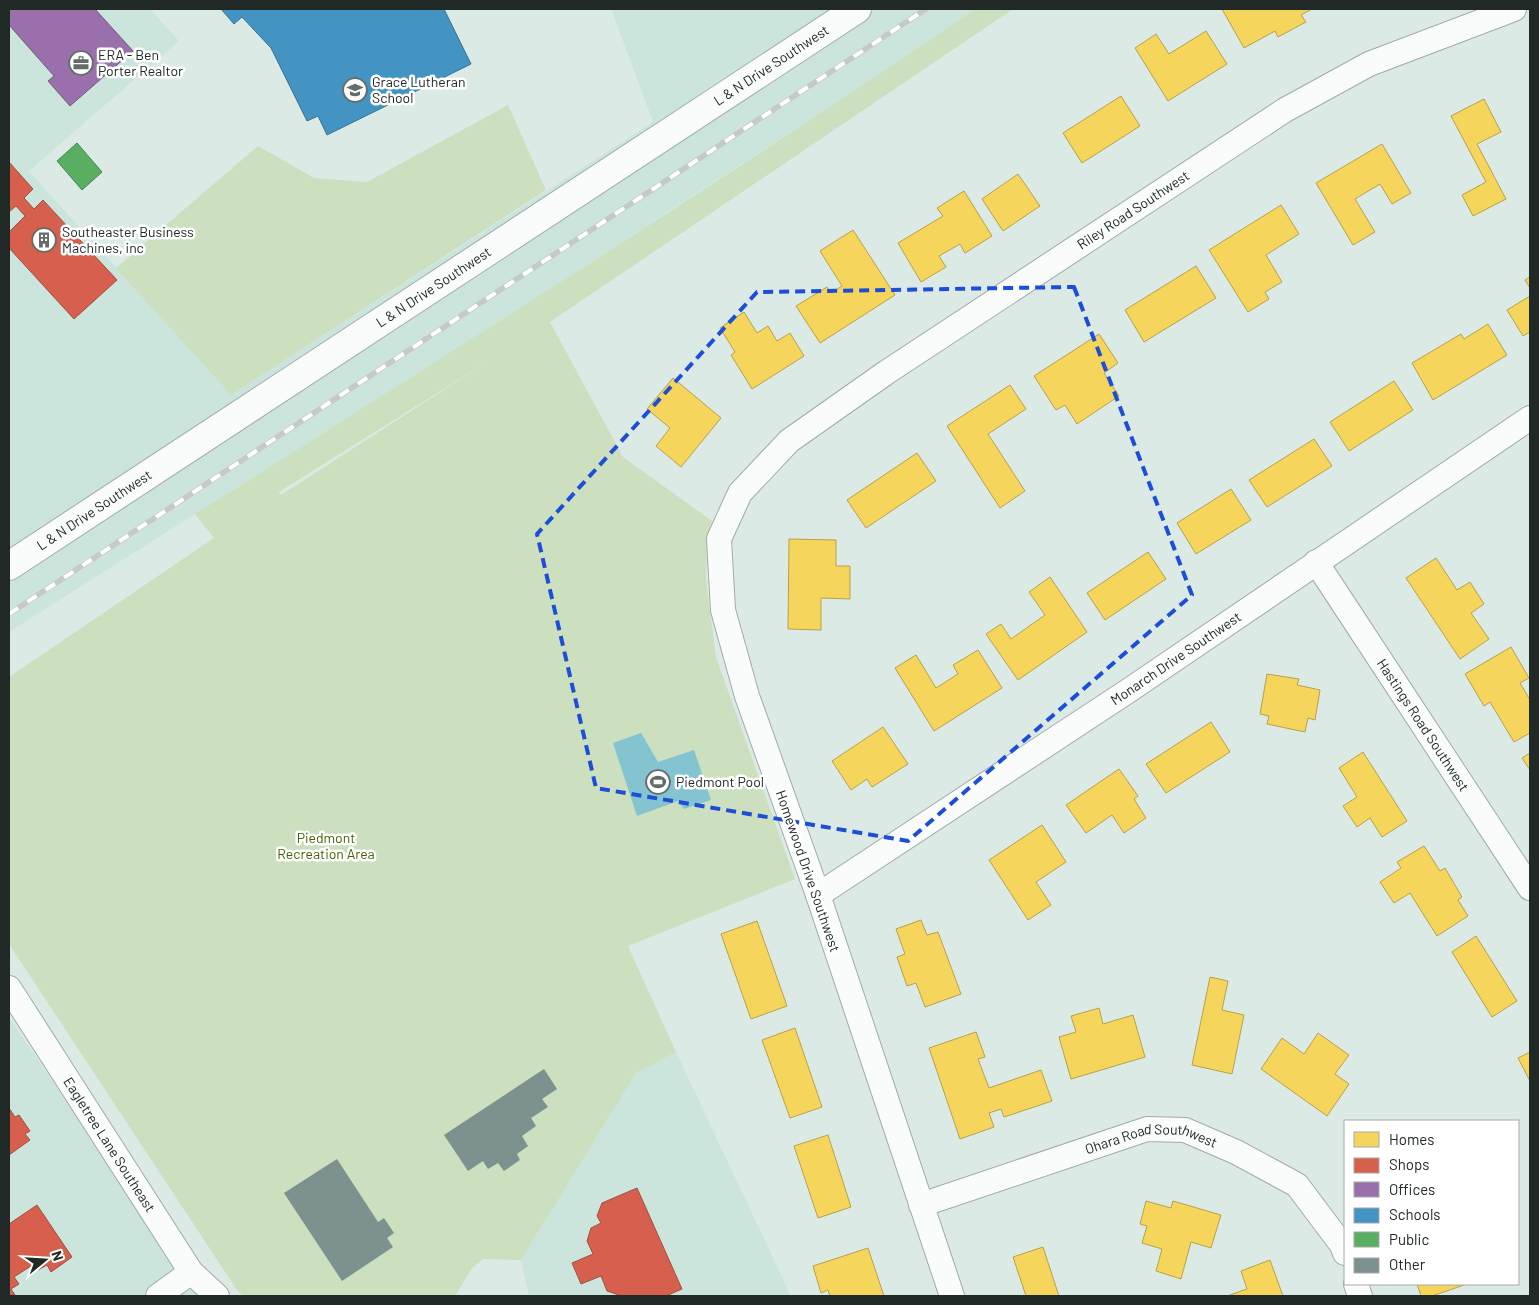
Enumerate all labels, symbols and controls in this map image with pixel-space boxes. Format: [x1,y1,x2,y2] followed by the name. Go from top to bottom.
[710,21,832,109] street label: L & N Drive Southwest
[98,46,183,79] place label: ERA - Ben Porter Realtor
[68,50,94,76] office icon: ERA - Ben Porter Realtor
[372,73,466,106] place label: Grace Lutheran School
[342,77,368,103] school or university icon: Grace Lutheran School
[1074,167,1192,253] street label: Riley Road Southwest
[62,223,194,256] place label: Southeaster Business Machines, inc
[31,227,57,253] building icon: Southeaster Business Machines, inc
[373,243,494,331] street label: L & N Drive Southwest
[33,466,155,553] street label: L & N Drive Southwest
[1107,608,1244,708] street label: Monarch Drive Southwest
[1374,655,1473,794] street label: Hastings Road Southwest
[645,769,671,795] sports icon: Piedmont Pool
[676,773,764,790] place label: Piedmont Pool
[773,788,844,954] street label: Homewood Drive Southwest
[277,829,375,862] park label: Piedmont Recreation Area
[60,1074,159,1215] street label: Eagletree Lane Southeast
[1082,1120,1220,1157] street label: Ohara Road Southwest
[1344,1120,1519,1285] legend
[1389,1130,1434,1148] text: Homes
[1389,1155,1429,1173] text: Shops
[1389,1180,1435,1198] text: Offices
[1389,1205,1441,1223] text: Schools
[1389,1230,1429,1248] text: Public
[20,1235,70,1285] north arrow
[48,1249,67,1263] text: N
[1389,1255,1426,1273] text: Other

